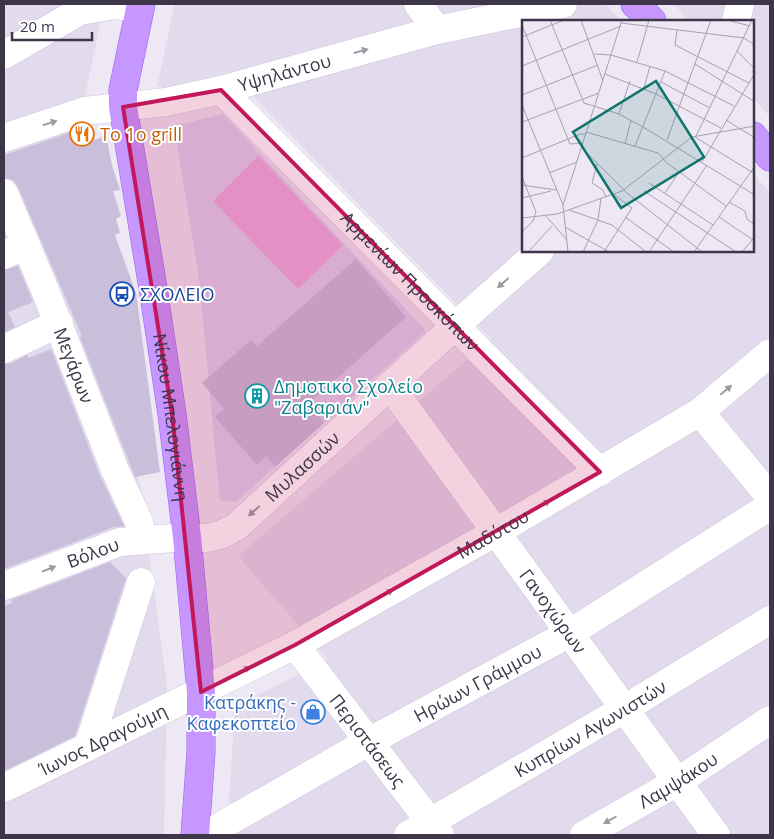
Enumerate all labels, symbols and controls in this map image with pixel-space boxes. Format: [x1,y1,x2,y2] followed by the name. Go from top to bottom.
[12,10,92,42] scale bar
[20,16,55,36] text: 20 m
[522,20,754,252] inset map
[353,47,369,55] one-way arrow
[235,48,334,97] street label: Υψηλάντου
[43,119,58,127] one-way arrow
[69,121,95,147] restaurant icon: Το 1ο grill
[100,122,182,146] place label: Το 1ο grill
[336,206,485,356] street label: Αρμενίων Προσκόπων
[497,278,510,289] one-way arrow
[109,281,135,307] bus stop icon: ΣΧΟΛΕΙΟ
[140,282,214,306] place label: ΣΧΟΛΕΙΟ
[49,324,100,407] street label: Μεγάρων
[148,332,195,503] street label: Νίκου Μπελογιάννη
[274,374,423,419] place label: Δημοτικό Σχολείο "Ζαβαριάν"
[244,383,270,409] building icon: Δημοτικό Σχολείο "Ζαβαριάν"
[719,385,732,396] one-way arrow
[259,426,345,507] street label: Μυλασσών
[537,500,550,509] one-way arrow
[452,503,533,564] street label: Μαδύτου
[247,505,260,516] one-way arrow
[63,532,122,573] street label: Βόλου
[514,564,592,658] street label: Γανοχώρων
[42,565,57,573] one-way arrow
[380,589,395,597] one-way arrow
[409,639,545,727] street label: Ηρώων Γράμμου
[237,666,251,674] one-way arrow
[510,674,671,783] street label: Κυπρίων Αγωνιστών
[324,689,411,792] street label: Περιστάσεως
[186,690,296,735] place label: Κατράκης - Καφεκοπτείο
[34,698,171,782] street label: Ίωνος Δραγούμη
[300,699,326,725] shop icon: Κατράκης - Καφεκοπτείο
[634,746,722,813] street label: Λαμψάκου
[603,816,618,824] one-way arrow

